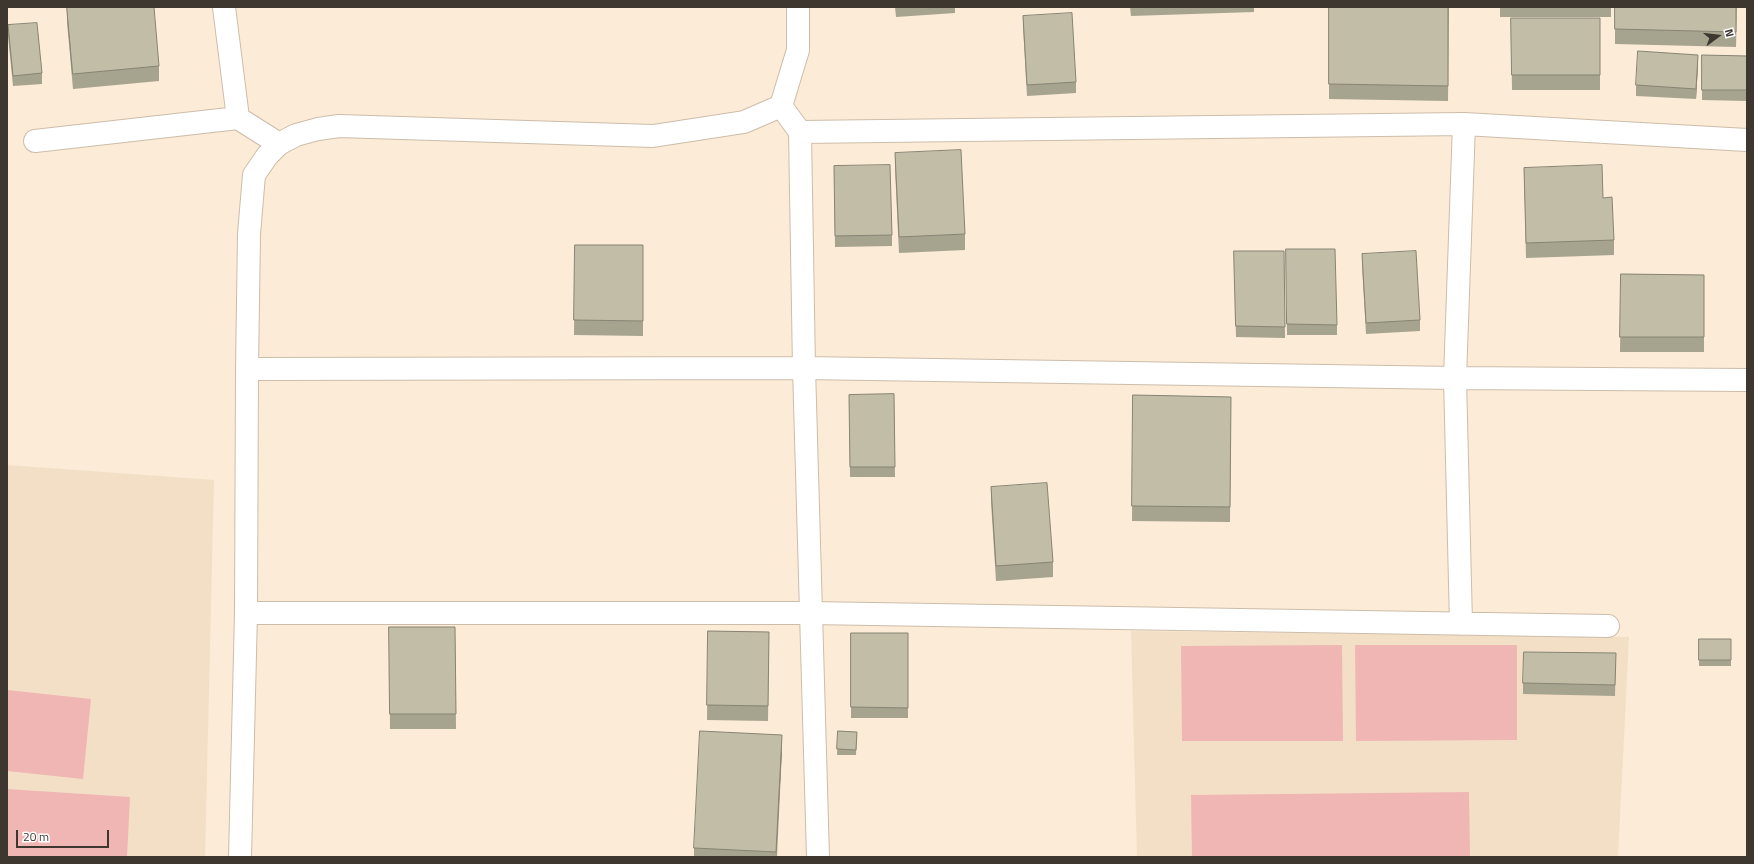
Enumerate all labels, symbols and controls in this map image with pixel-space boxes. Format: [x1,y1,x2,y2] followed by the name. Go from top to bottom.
[1698,16,1738,56] north arrow
[1721,27,1738,39] text: N
[18,822,111,848] scale bar
[23,827,49,846] text: 20 m

